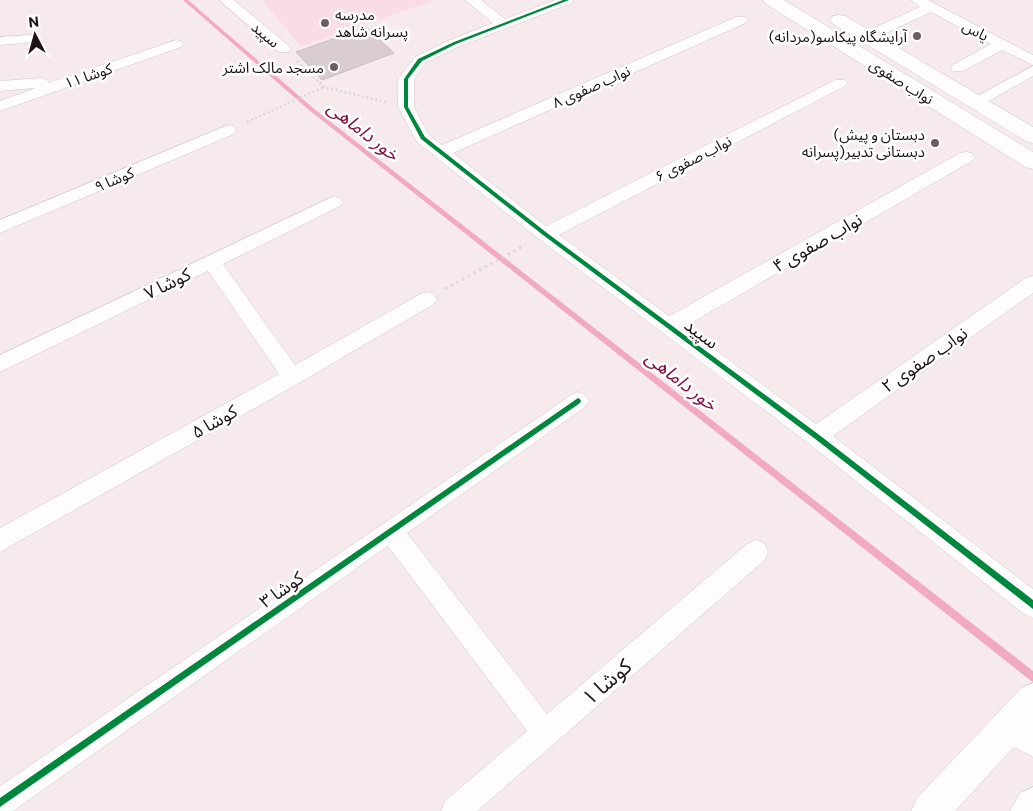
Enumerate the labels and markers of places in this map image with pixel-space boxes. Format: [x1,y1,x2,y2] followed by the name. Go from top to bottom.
[335,5,408,42] place label: مدرسه پسرانه شاهد
[319,17,331,29] marker: مدرسه پسرانه شاهد
[769,27,908,47] place label: (آرایشگاه پیکاسو(مردانه
[911,30,923,42] marker: (آرایشگاه پیکاسو(مردانه
[221,58,324,77] place label: مسجد مالک اشتر
[328,61,340,73] marker: مسجد مالک اشتر
[802,125,925,162] place label: (دبستان و پیش دبستانی تدبیر(پسرانه
[929,137,941,149] marker: (دبستان و پیش دبستانی تدبیر(پسرانه

